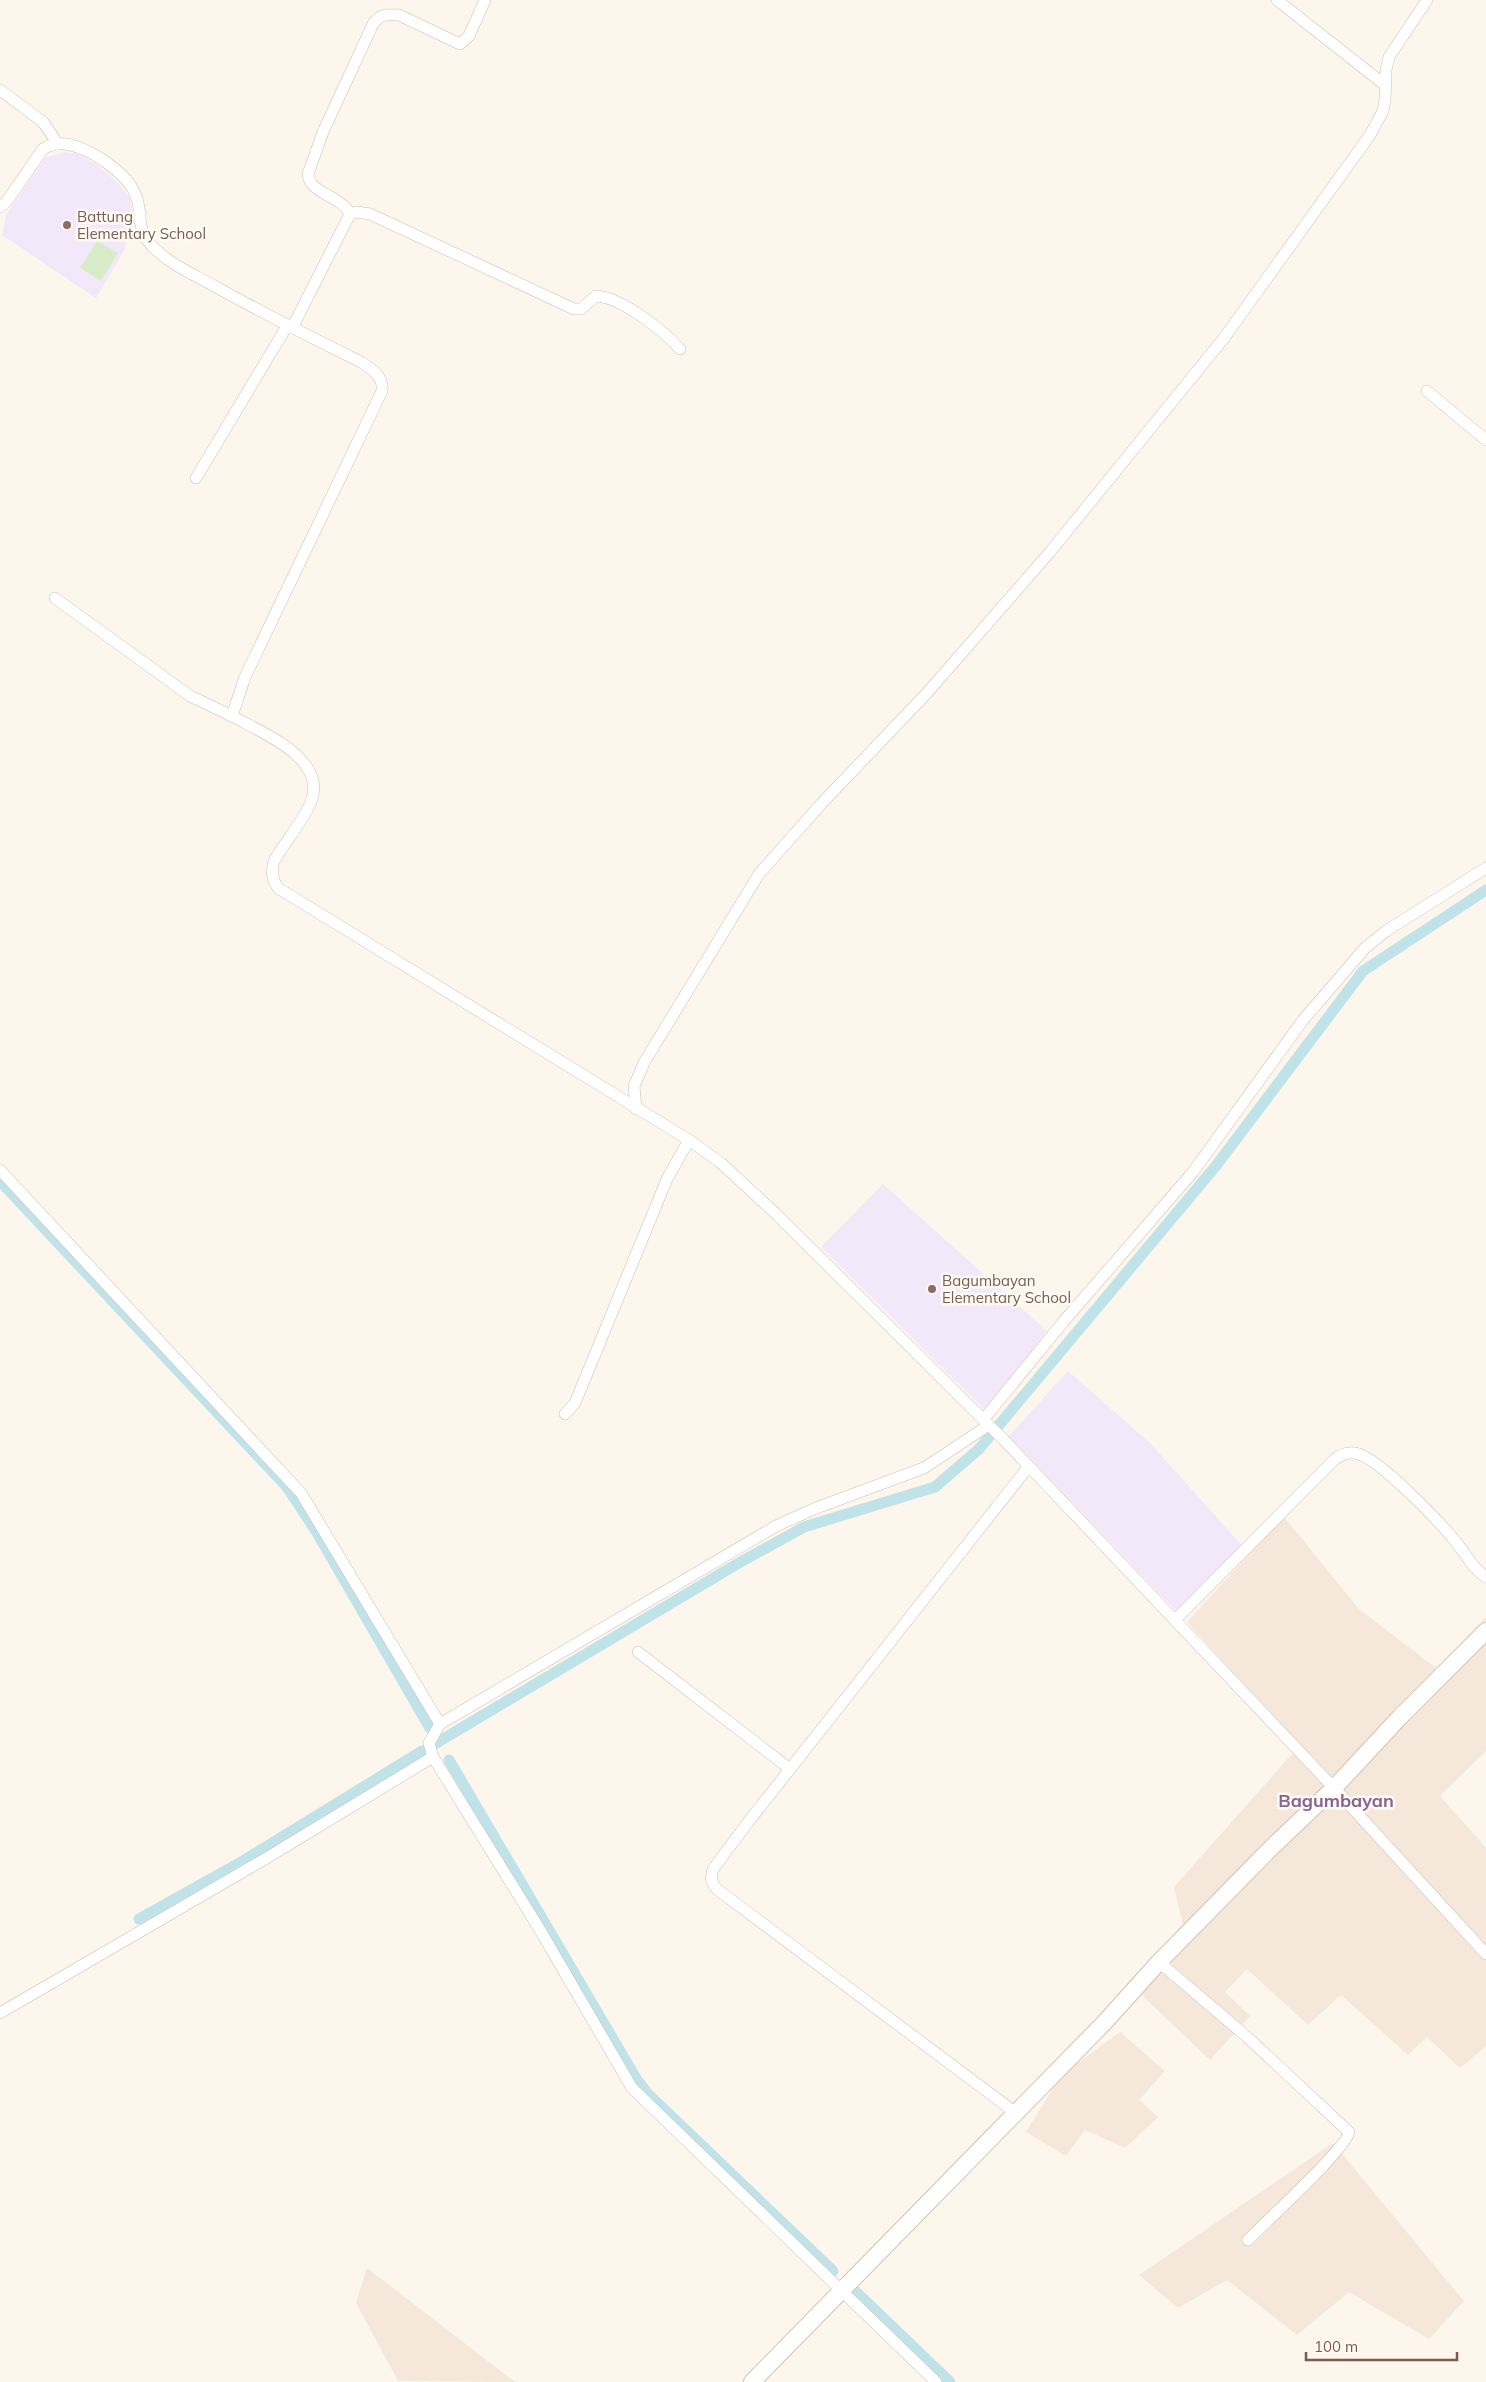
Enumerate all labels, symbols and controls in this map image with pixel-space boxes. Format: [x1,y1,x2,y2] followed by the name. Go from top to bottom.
[77,207,206,243] place label: Battung Elementary School
[61,219,73,231] marker: Battung Elementary School
[942,1271,1071,1307] place label: Bagumbayan Elementary School
[926,1283,938,1295] marker: Bagumbayan Elementary School
[1278,1789,1394,1812] district label: Bagumbayan
[1306,2330,1457,2362] scale bar
[1314,2337,1358,2356] text: 100 m

